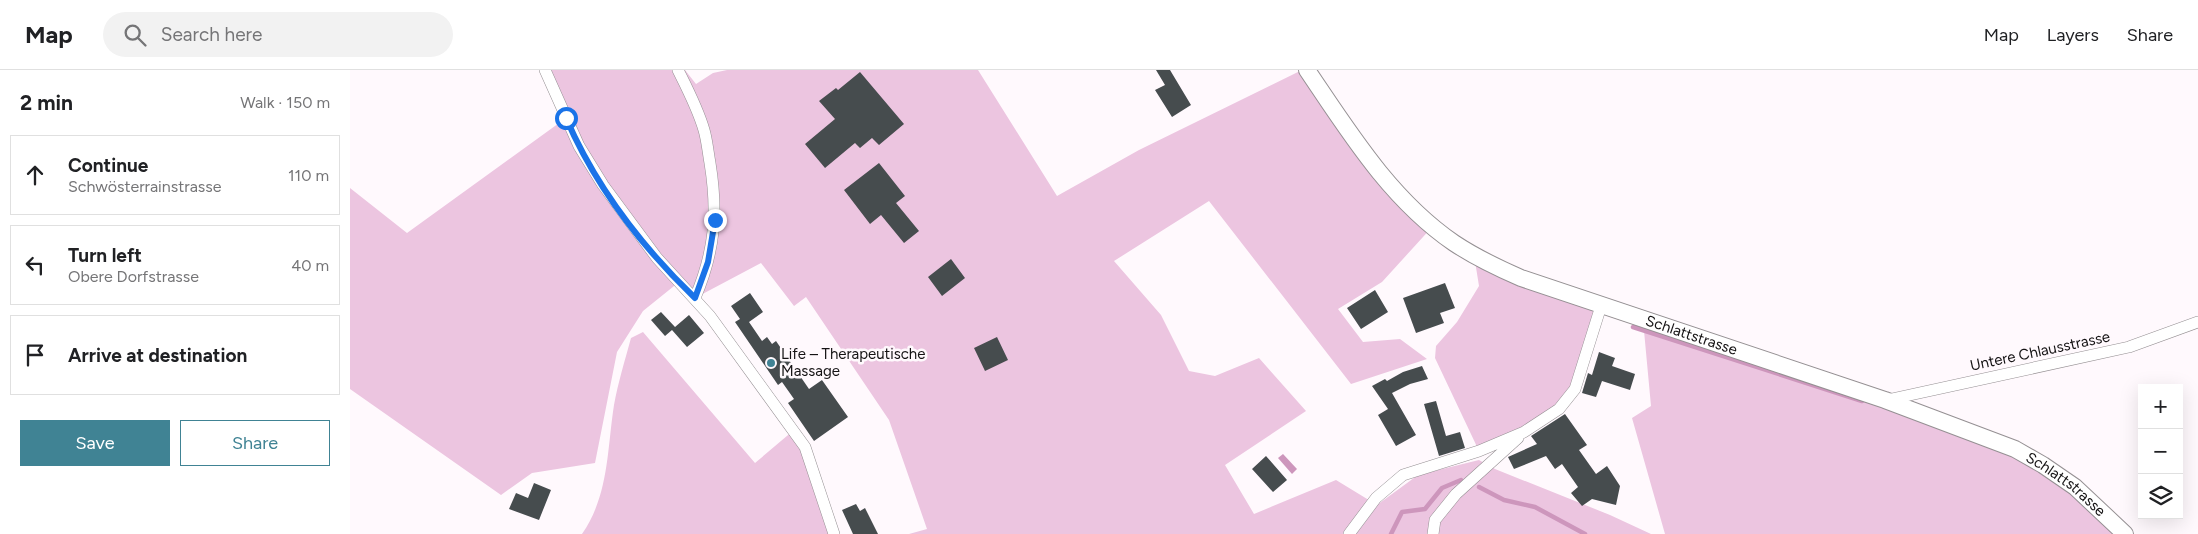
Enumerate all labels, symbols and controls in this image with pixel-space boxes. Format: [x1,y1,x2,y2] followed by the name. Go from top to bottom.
[103,12,453,57] search box
[25,20,73,49] text: Map
[121,21,149,49] icon: search
[161,23,262,46] text: Search here
[1984,24,2019,46] text: Map
[2047,24,2099,46] text: Layers
[2127,24,2173,46] text: Share
[20,90,73,115] text: 2 min
[240,93,330,112] text: Walk · 150 m
[555,107,578,130] route start
[68,154,148,177] text: Continue
[21,161,49,189] icon: ahead
[288,166,329,185] text: 110 m
[68,177,221,196] text: Schwösterrainstrasse
[704,209,727,232] route end
[68,244,142,267] text: Turn left
[21,251,49,279] icon: left
[291,256,329,275] text: 40 m
[68,267,199,286] text: Obere Dorfstrasse
[1643,311,1740,359] street label: Schlattstrasse
[1968,327,2112,375] street label: Untere Chlausstrasse
[21,341,49,369] icon: arrive
[68,344,247,367] text: Arrive at destination
[781,345,925,380] place label: Life – Therapeutische Massage
[765,357,777,369] marker: Life – Therapeutische Massage
[2138,384,2183,519] map controls
[2138,384,2183,429] button: +
[20,420,170,466] button: Save
[180,420,330,466] button: Share
[2138,429,2183,474] button: −
[2023,448,2109,520] street label: Schlattstrasse
[2138,474,2183,519] button: layers

